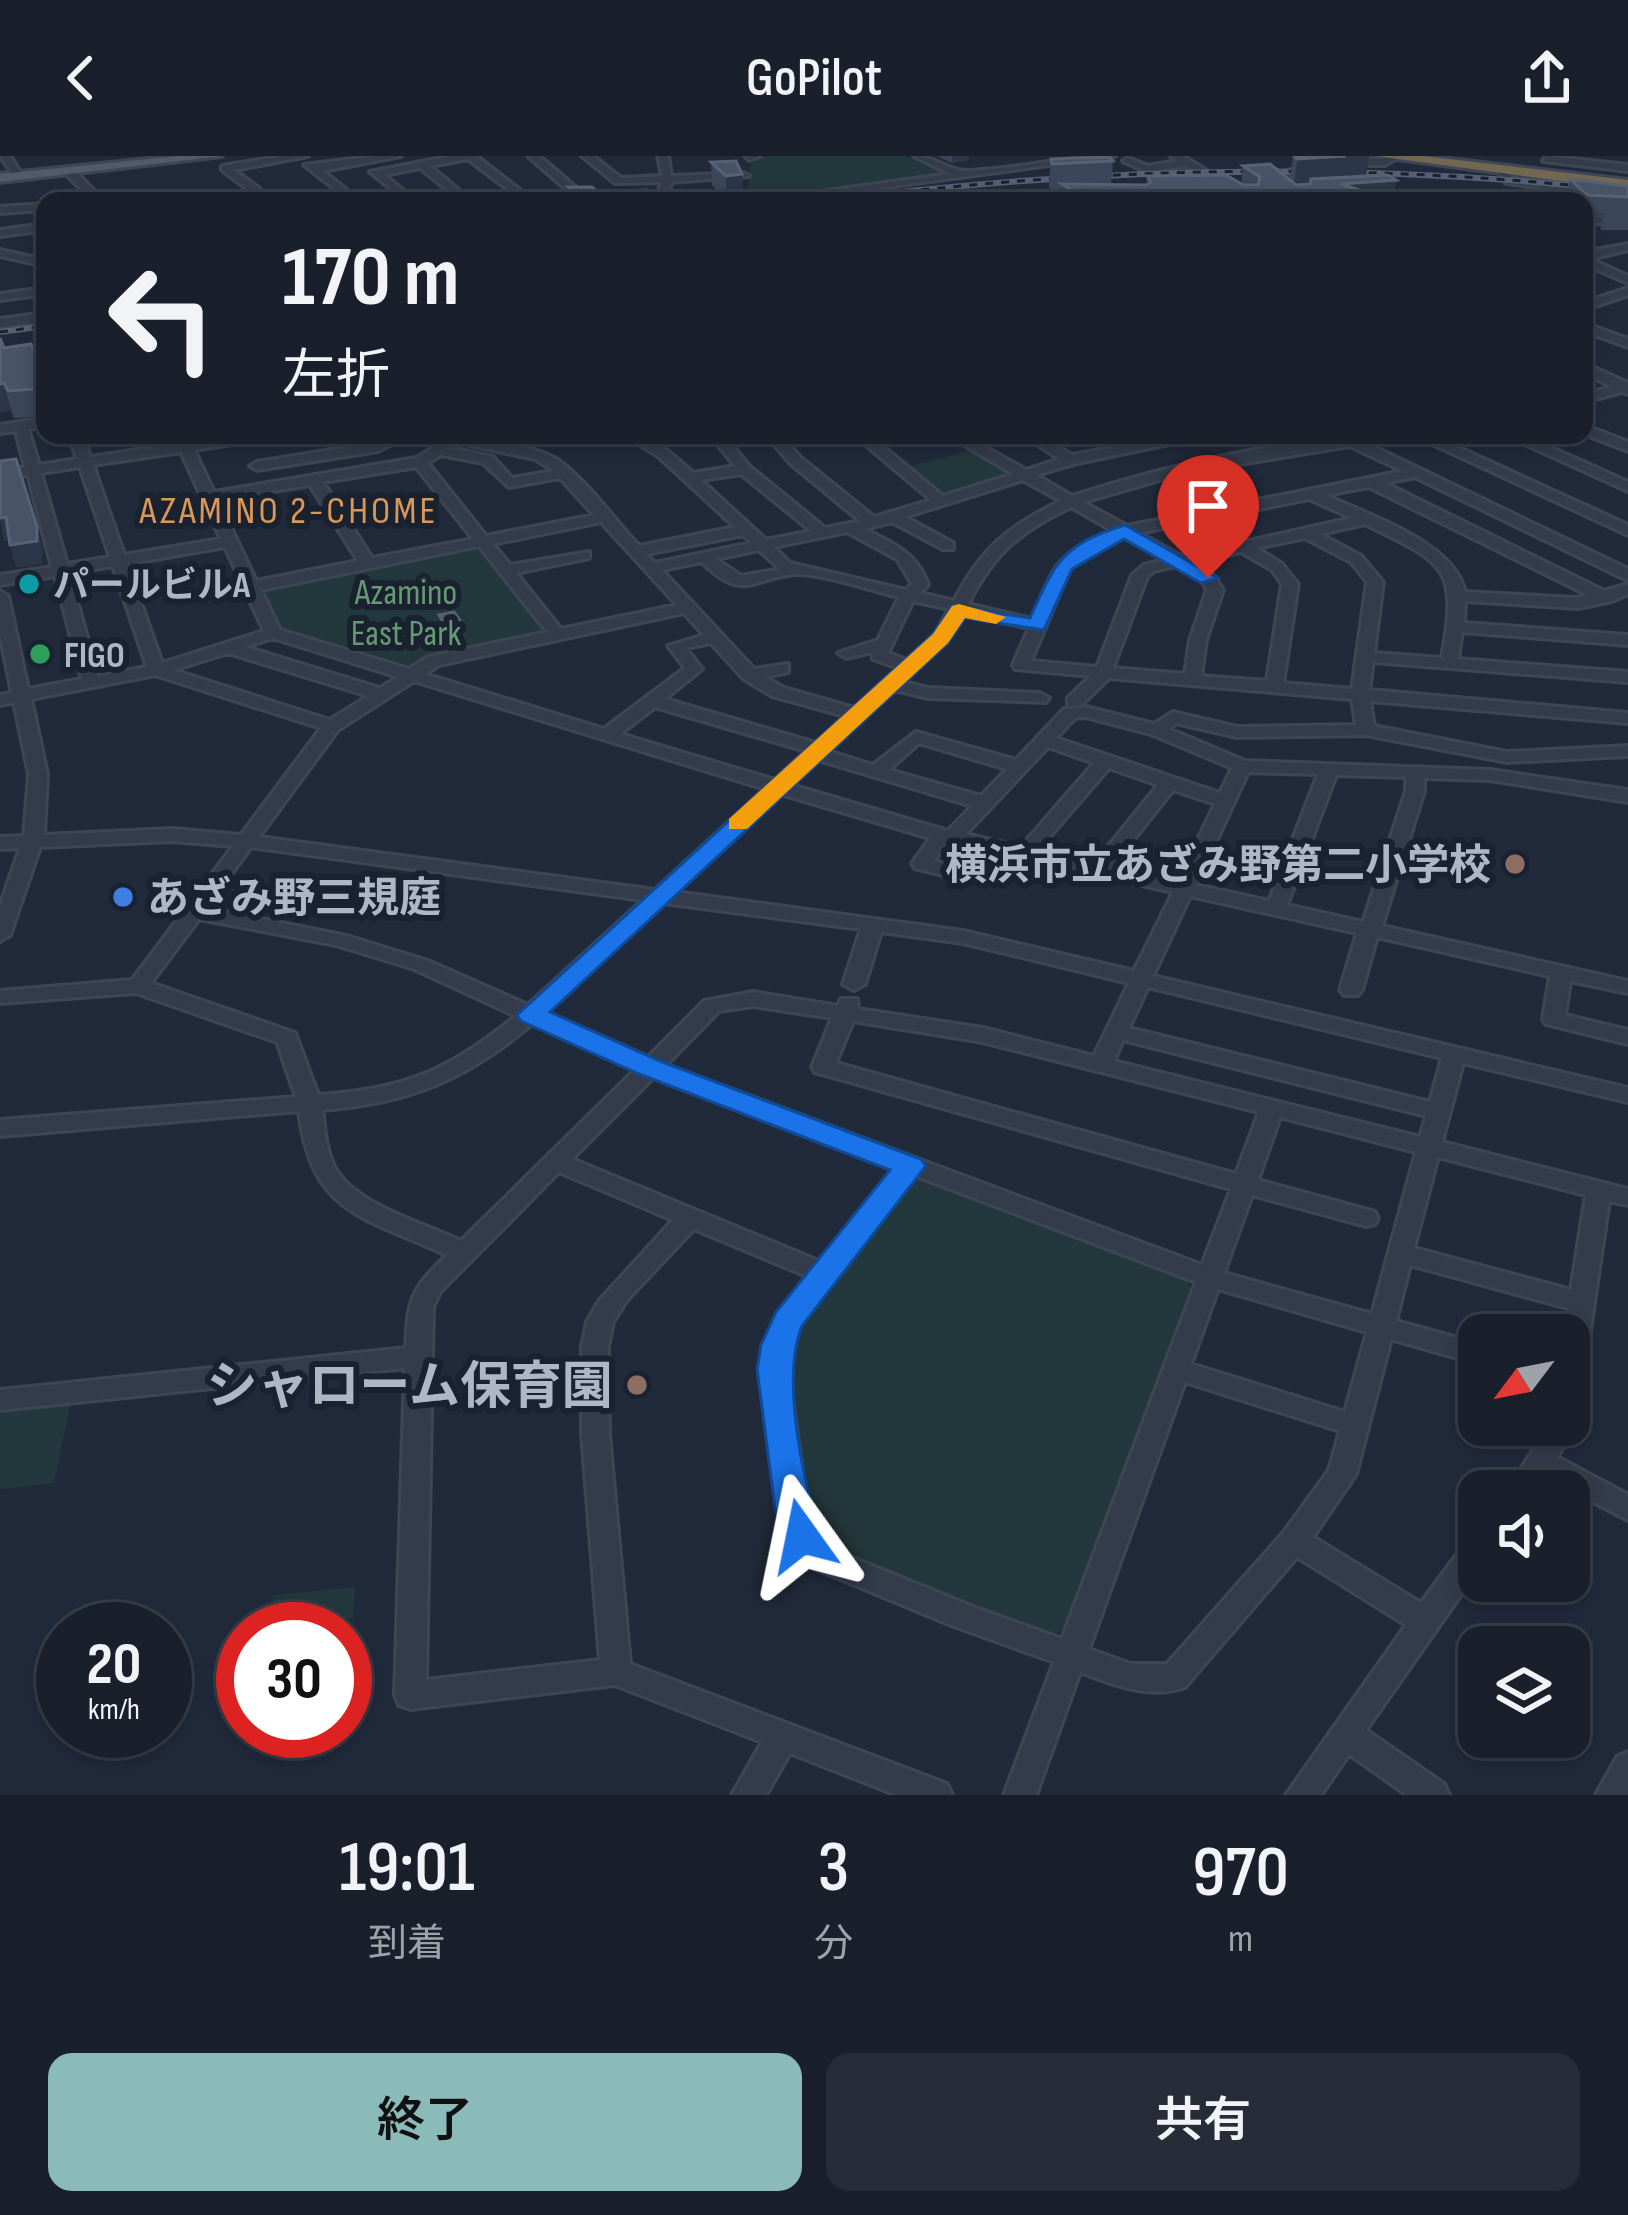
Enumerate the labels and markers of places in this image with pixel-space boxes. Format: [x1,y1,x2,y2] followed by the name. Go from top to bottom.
[1157,455,1259,578] pin
[53,565,251,608] place label: パールビルA
[16,571,42,597] marker: パールビルA
[64,635,125,678] place label: FIGO
[27,641,53,667] marker: FIGO
[945,841,1491,892] place label: 横浜市立あざみ野第二小学校
[1502,851,1528,877] marker: 横浜市立あざみ野第二小学校
[147,874,441,925] place label: あざみ野三規庭
[110,884,136,910] marker: あざみ野三規庭
[207,1357,613,1418] place label: シャローム保育園
[624,1372,650,1398] marker: シャローム保育園

